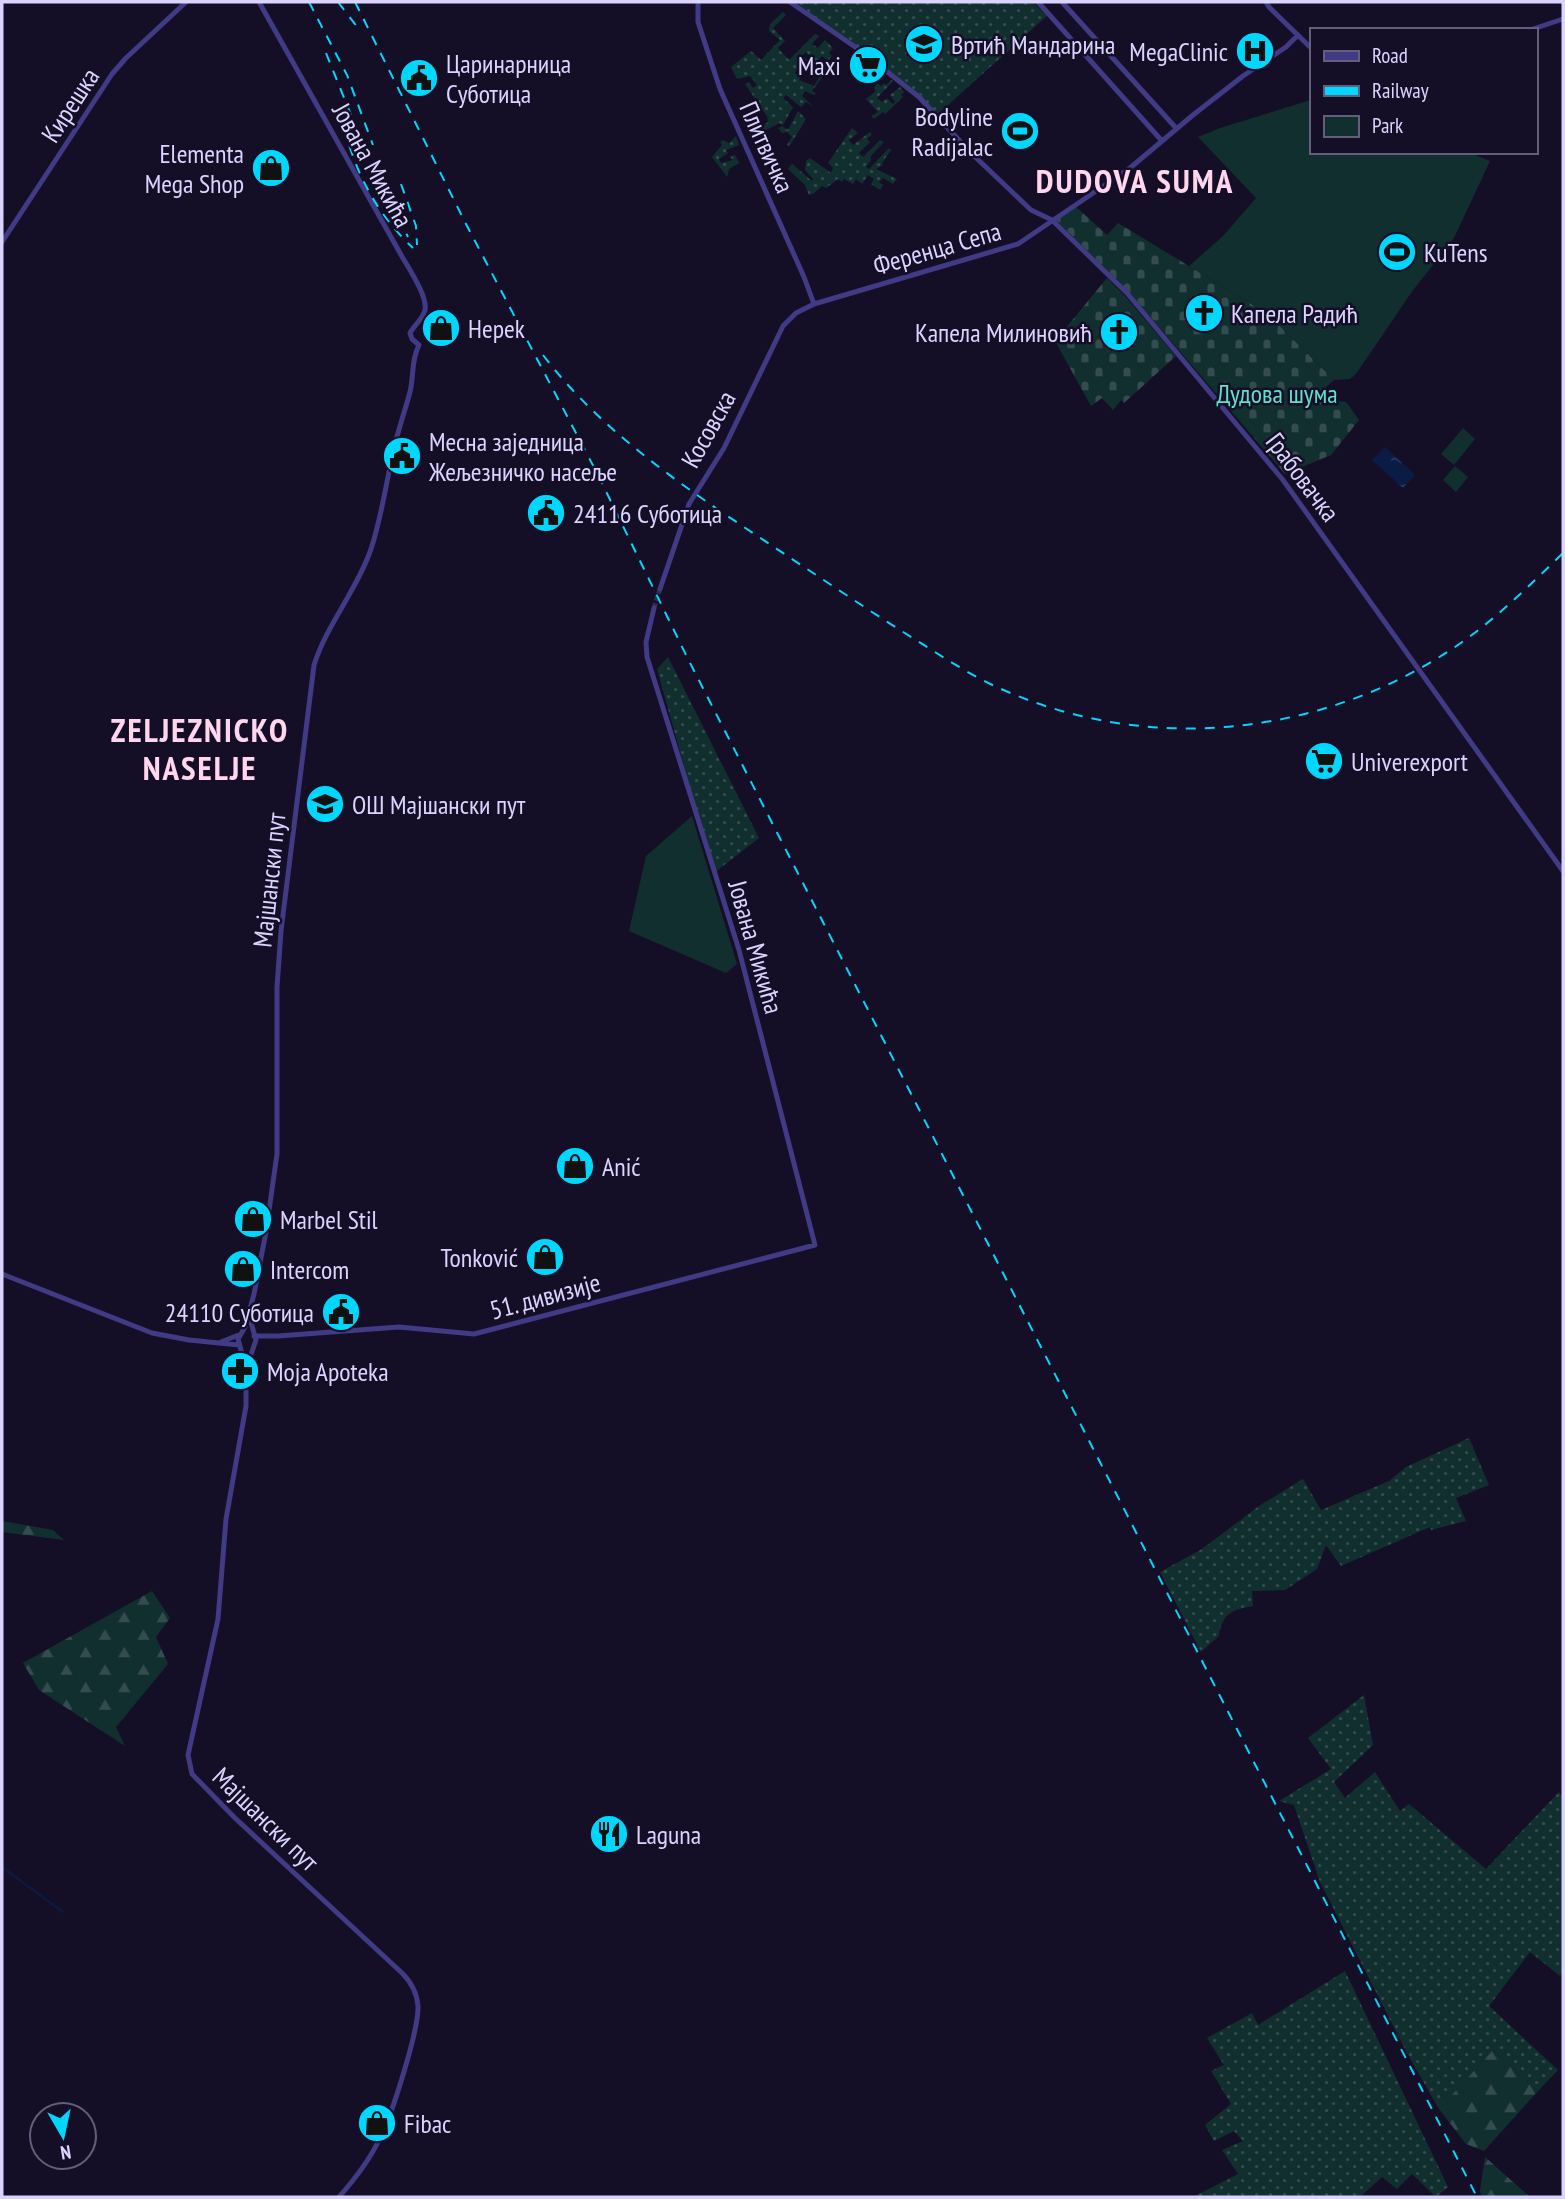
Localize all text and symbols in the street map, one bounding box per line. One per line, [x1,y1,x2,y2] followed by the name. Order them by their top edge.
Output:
[903,23,945,65] school or university icon: Вртић Мандарина
[951,28,1115,61] place label: Вртић Мандарина
[1310,28,1537,154] legend
[1234,30,1276,72] hospital icon: MegaClinic
[1129,35,1228,68] place label: MegaClinic
[1372,42,1408,69] text: Road
[847,44,889,86] supermarket icon: Maxi
[446,47,571,110] place label: Царинарница Суботица
[798,49,841,82] place label: Maxi
[398,57,440,99] public building icon: Царинарница Суботица
[34,62,106,148] street label: Кирешка
[1372,77,1429,104] text: Railway
[325,96,421,233] street label: Јована Микића
[732,96,802,198] street label: Плитвичка
[912,100,993,163] place label: Bodyline Radijalac
[999,110,1041,152] sports icon: Bodyline Radijalac
[1372,112,1403,139] text: Park
[145,137,244,200] place label: Elementa Mega Shop
[250,147,292,189] shop icon: Elementa Mega Shop
[1036,159,1234,202] district label: DUDOVA SUMA
[869,214,1005,282] street label: Ференца Сепа
[1376,231,1418,273] sports icon: KuTens
[1424,236,1487,269] place label: KuTens
[1183,292,1225,334] church icon: Капела Радић
[1231,297,1358,330] place label: Капела Радић
[420,307,462,349] shop icon: Hepek
[1098,311,1140,353] church icon: Капела Милиновић
[468,312,525,345] place label: Hepek
[915,316,1092,349] place label: Капела Милиновић
[1216,377,1338,410] park label: Дудова шума
[673,385,743,473] street label: Косовска
[428,425,617,488] place label: Месна заједница Жељезничко насеље
[1259,426,1347,528] street label: Грабовачка
[381,435,423,477] public building icon: Месна заједница Жељезничко насеље
[525,492,567,534] public building icon: 24116 Суботица
[573,497,722,530] place label: 24116 Суботица
[111,708,289,789] district label: ZELJEZNICKO NASELJE
[1303,740,1345,782] supermarket icon: Univerexport
[1351,745,1468,778] place label: Univerexport
[304,783,346,825] school or university icon: ОШ Мајшански пут
[352,788,526,821] place label: ОШ Мајшански пут
[246,810,293,949] street label: Мајшански пут
[721,876,791,1017] street label: Јована Микића
[554,1145,596,1187] shop icon: Anić
[602,1150,641,1183] place label: Anić
[232,1198,274,1240] shop icon: Marbel Stil
[280,1203,378,1236] place label: Marbel Stil
[524,1236,566,1278] shop icon: Tonković
[441,1241,518,1274] place label: Tonković
[222,1248,264,1290] shop icon: Intercom
[270,1253,349,1286] place label: Intercom
[486,1265,604,1327] street label: 51. дивизије
[320,1291,362,1333] public building icon: 24110 Суботица
[165,1296,314,1329] place label: 24110 Суботица
[219,1350,261,1392] pharmacy icon: Moja Apoteka
[267,1355,389,1388] place label: Moja Apoteka
[206,1760,327,1878] street label: Мајшански пут
[588,1813,630,1855] restaurant icon: Laguna
[636,1818,701,1851] place label: Laguna
[28,2101,98,2171] north arrow
[356,2102,398,2144] shop icon: Fibac
[404,2107,451,2140] place label: Fibac
[59,2140,73,2165] text: N

